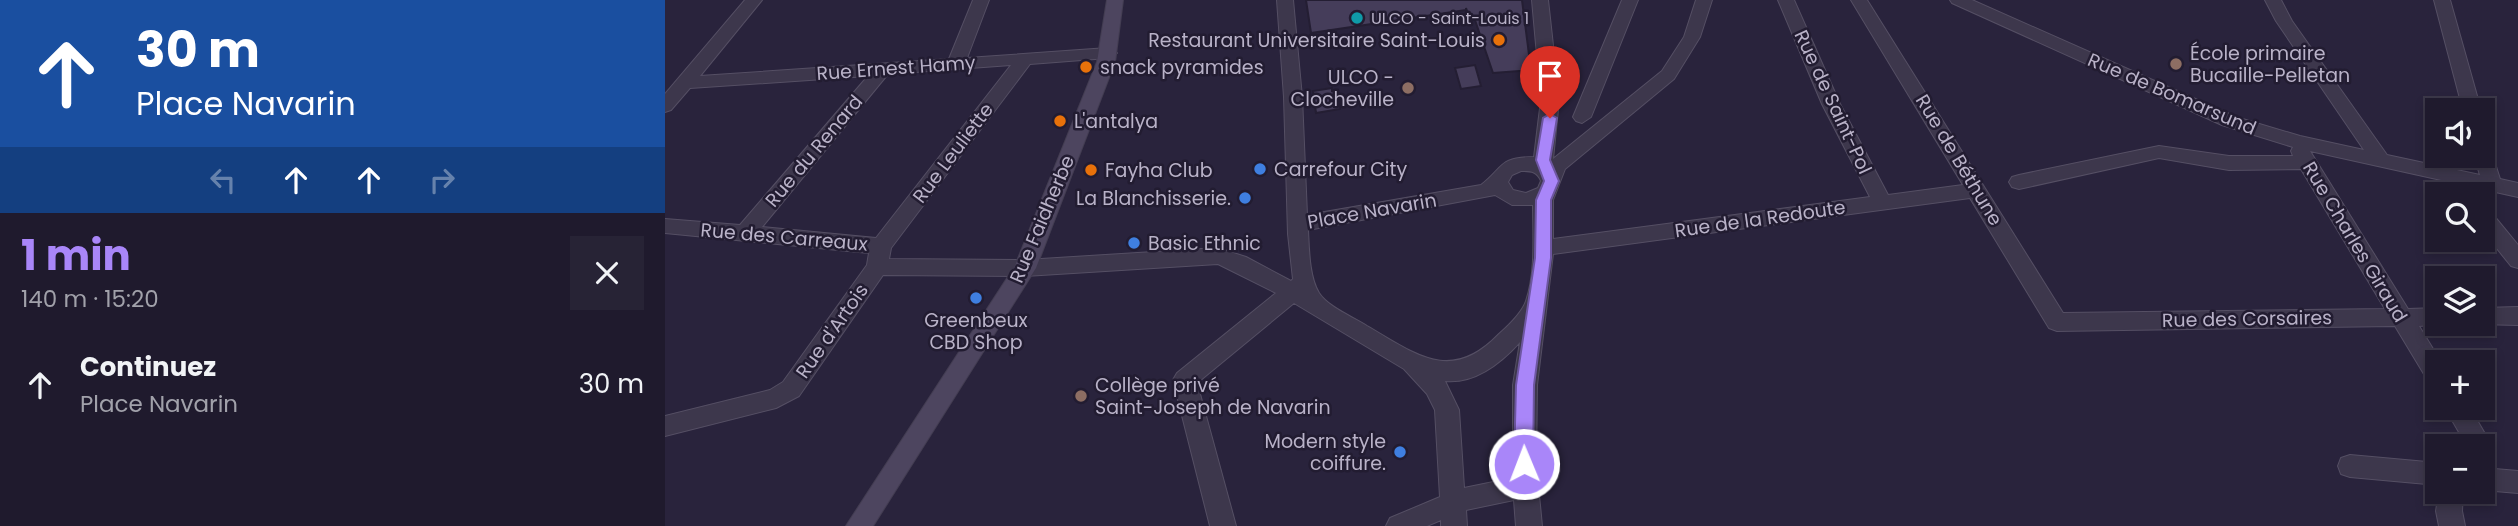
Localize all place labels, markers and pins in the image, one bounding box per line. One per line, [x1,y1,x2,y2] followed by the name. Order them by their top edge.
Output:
[1371,7,1529,30] place label: ULCO - Saint-Louis 1
[1349,10,1365,26] marker: ULCO - Saint-Louis 1
[1148,27,1485,54] place label: Restaurant Universitaire Saint-Louis
[1491,32,1507,48] marker: Restaurant Universitaire Saint-Louis
[2190,40,2350,89] place label: École primaire Bucaille-Pelletan
[1520,46,1580,118] pin
[1100,54,1264,81] place label: snack pyramides
[2168,56,2184,72] marker: École primaire Bucaille-Pelletan
[1078,59,1094,75] marker: snack pyramides
[1291,64,1394,113] place label: ULCO - Clocheville
[1400,80,1416,96] marker: ULCO - Clocheville
[1074,108,1158,135] place label: L'antalya
[1052,113,1068,129] marker: L'antalya
[1274,156,1407,183] place label: Carrefour City
[1105,157,1213,184] place label: Fayha Club
[1252,161,1268,177] marker: Carrefour City
[1083,162,1099,178] marker: Fayha Club
[1076,185,1231,212] place label: La Blanchisserie.
[1237,190,1253,206] marker: La Blanchisserie.
[1148,230,1261,257] place label: Basic Ethnic
[1126,235,1142,251] marker: Basic Ethnic
[968,290,984,306] marker: Greenbeux CBD Shop
[924,307,1028,356] place label: Greenbeux CBD Shop
[1095,372,1331,421] place label: Collège privé Saint-Joseph de Navarin
[1073,388,1089,404] marker: Collège privé Saint-Joseph de Navarin
[1265,428,1386,477] place label: Modern style coiffure.
[1392,444,1408,460] marker: Modern style coiffure.

